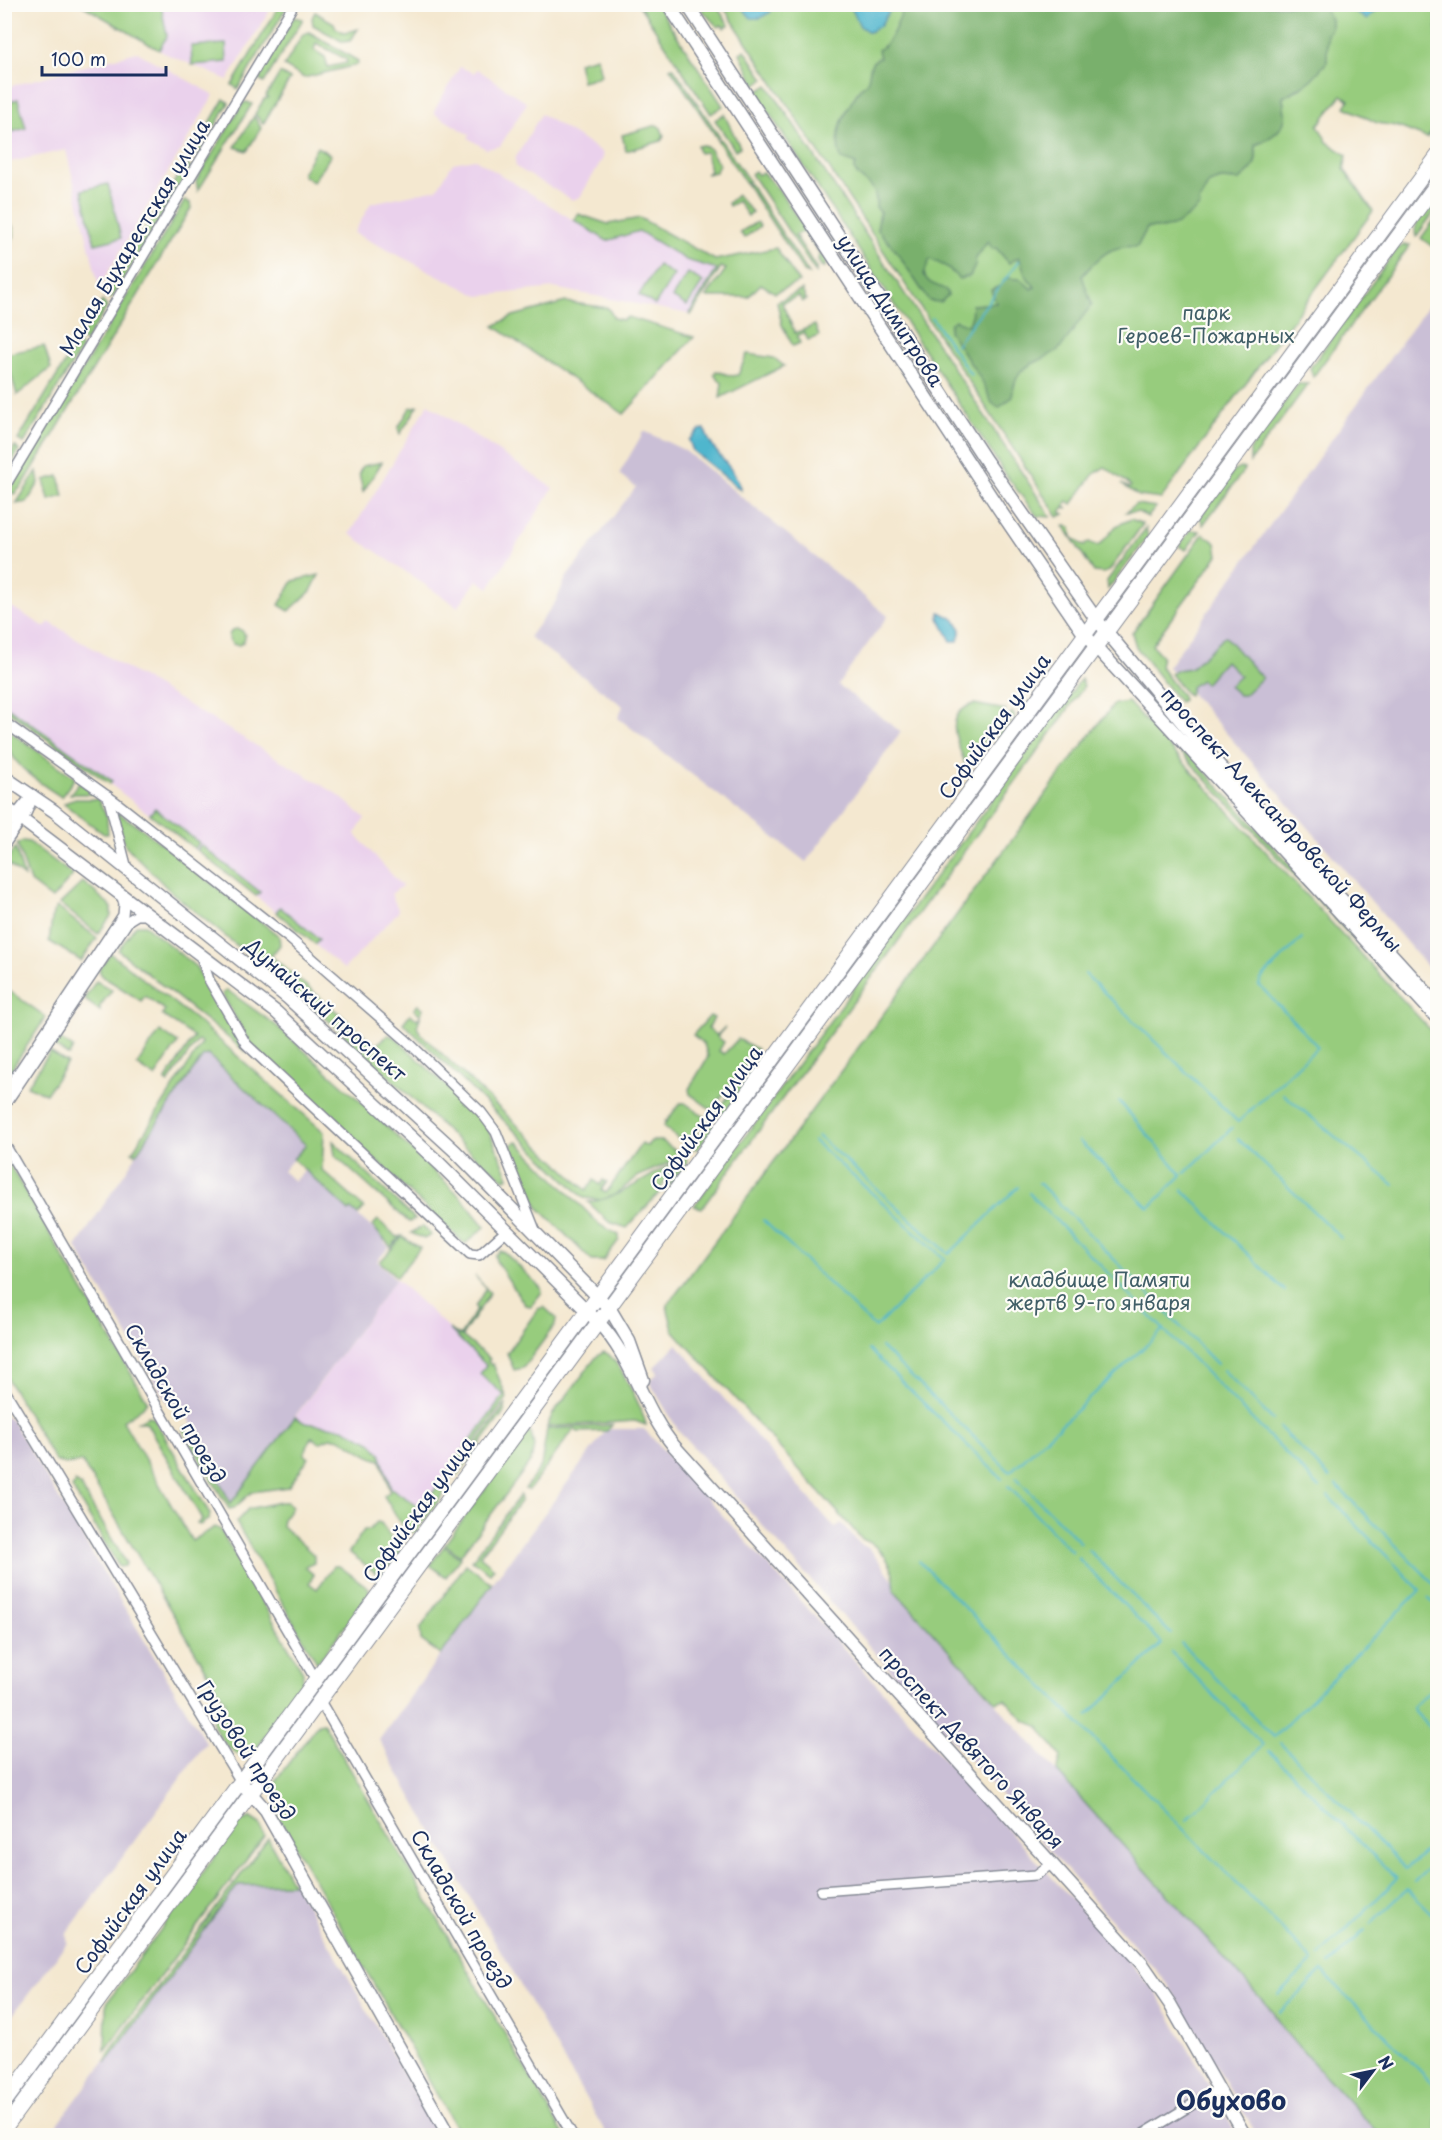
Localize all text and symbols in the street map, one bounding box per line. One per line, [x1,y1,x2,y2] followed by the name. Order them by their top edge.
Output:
[42,39,166,77] scale bar
[51,45,106,72] text: 100 m
[51,113,217,361] street label: Малая Бухарестская улица
[830,228,952,393] street label: улица Димитрова
[1117,297,1295,350] park label: парк Героев-Пожарных
[931,646,1058,805] street label: Софийская улица
[1155,680,1409,958] street label: проспект Александровской Фермы
[238,929,414,1088] street label: Дунайский проспект
[643,1038,770,1197] street label: Софийская улица
[1007,1264,1191,1317] park label: кладбище Памяти жертв 9-го января
[118,1317,234,1489] street label: Складской проезд
[355,1429,482,1588] street label: Софийская улица
[872,1639,1072,1855] street label: проспект Девятого Января
[190,1674,304,1826] street label: Грузовой проезд
[67,1821,194,1980] street label: Софийская улица
[404,1823,520,1995] street label: Складской проезд
[1343,2041,1403,2101] north arrow
[1373,2051,1400,2074] text: N
[1176,2080,1286,2119] district label: Обухово

